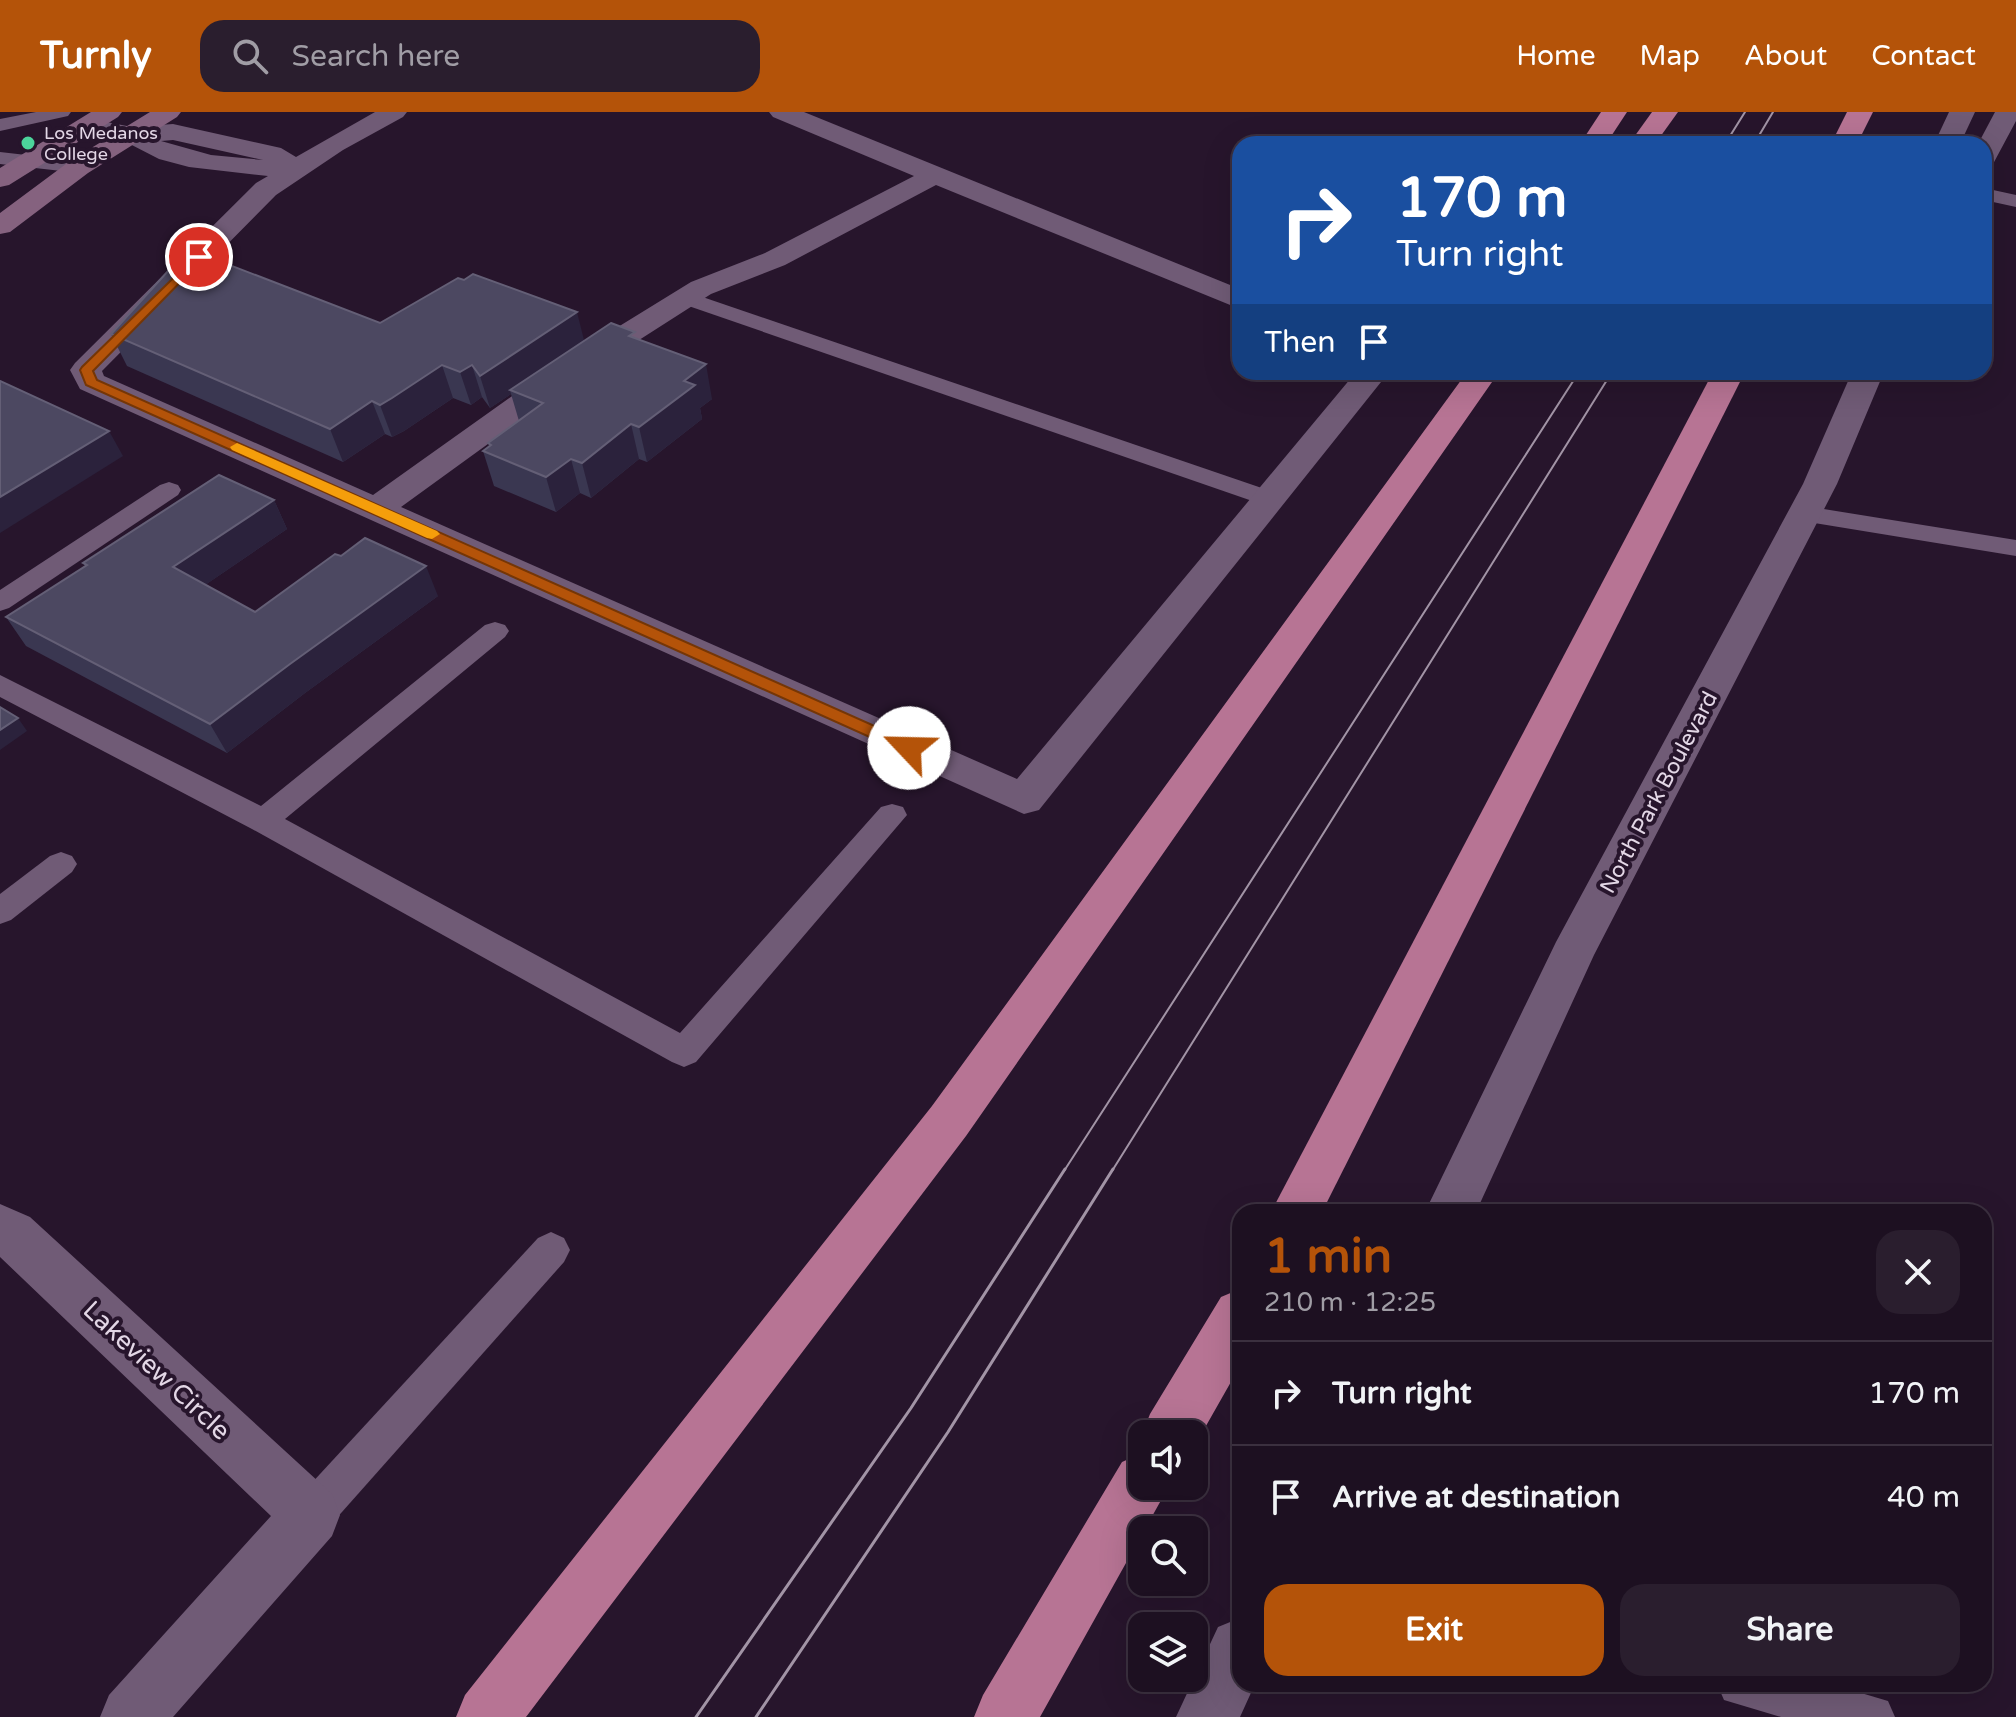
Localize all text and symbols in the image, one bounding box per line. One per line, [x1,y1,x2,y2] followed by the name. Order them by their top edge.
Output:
[200,20,760,92] search box
[40,33,152,79] text: Turnly
[228,34,272,78] icon: search
[292,38,460,75] text: Search here
[1516,39,1596,73] text: Home
[1640,39,1700,73] text: Map
[1744,39,1827,73] text: About
[1871,39,1976,73] text: Contact
[44,122,158,165] place label: Los Medanos College
[19,134,37,152] marker: Los Medanos College
[1396,165,1567,232] text: 170 m
[1264,168,1368,272] icon: right
[165,223,233,291] pin
[1396,233,1563,276] text: Turn right
[177,235,221,279] icon: arrive
[1352,320,1396,364] icon: arrive
[1264,324,1336,361] text: Then
[1595,687,1723,898] street label: North Park Boulevard
[867,706,951,790] position arrow
[1264,1228,1392,1286] text: 1 min
[1876,1230,1960,1314] button: close
[1264,1287,1436,1318] text: 210 m · 12:25
[77,1294,237,1446] street label: Lakeview Circle
[1264,1371,1308,1415] icon: right
[1332,1375,1472,1412] text: Turn right
[1868,1375,1960,1412] text: 170 m
[1128,1420,1208,1692] map controls
[1128,1420,1208,1500] button: sound
[1264,1475,1308,1519] icon: arrive
[1332,1479,1620,1516] text: Arrive at destination
[1887,1479,1960,1516] text: 40 m
[1128,1516,1208,1596] button: search
[1264,1584,1604,1676] button: Exit
[1620,1584,1960,1676] button: Share
[1128,1612,1208,1692] button: layers

